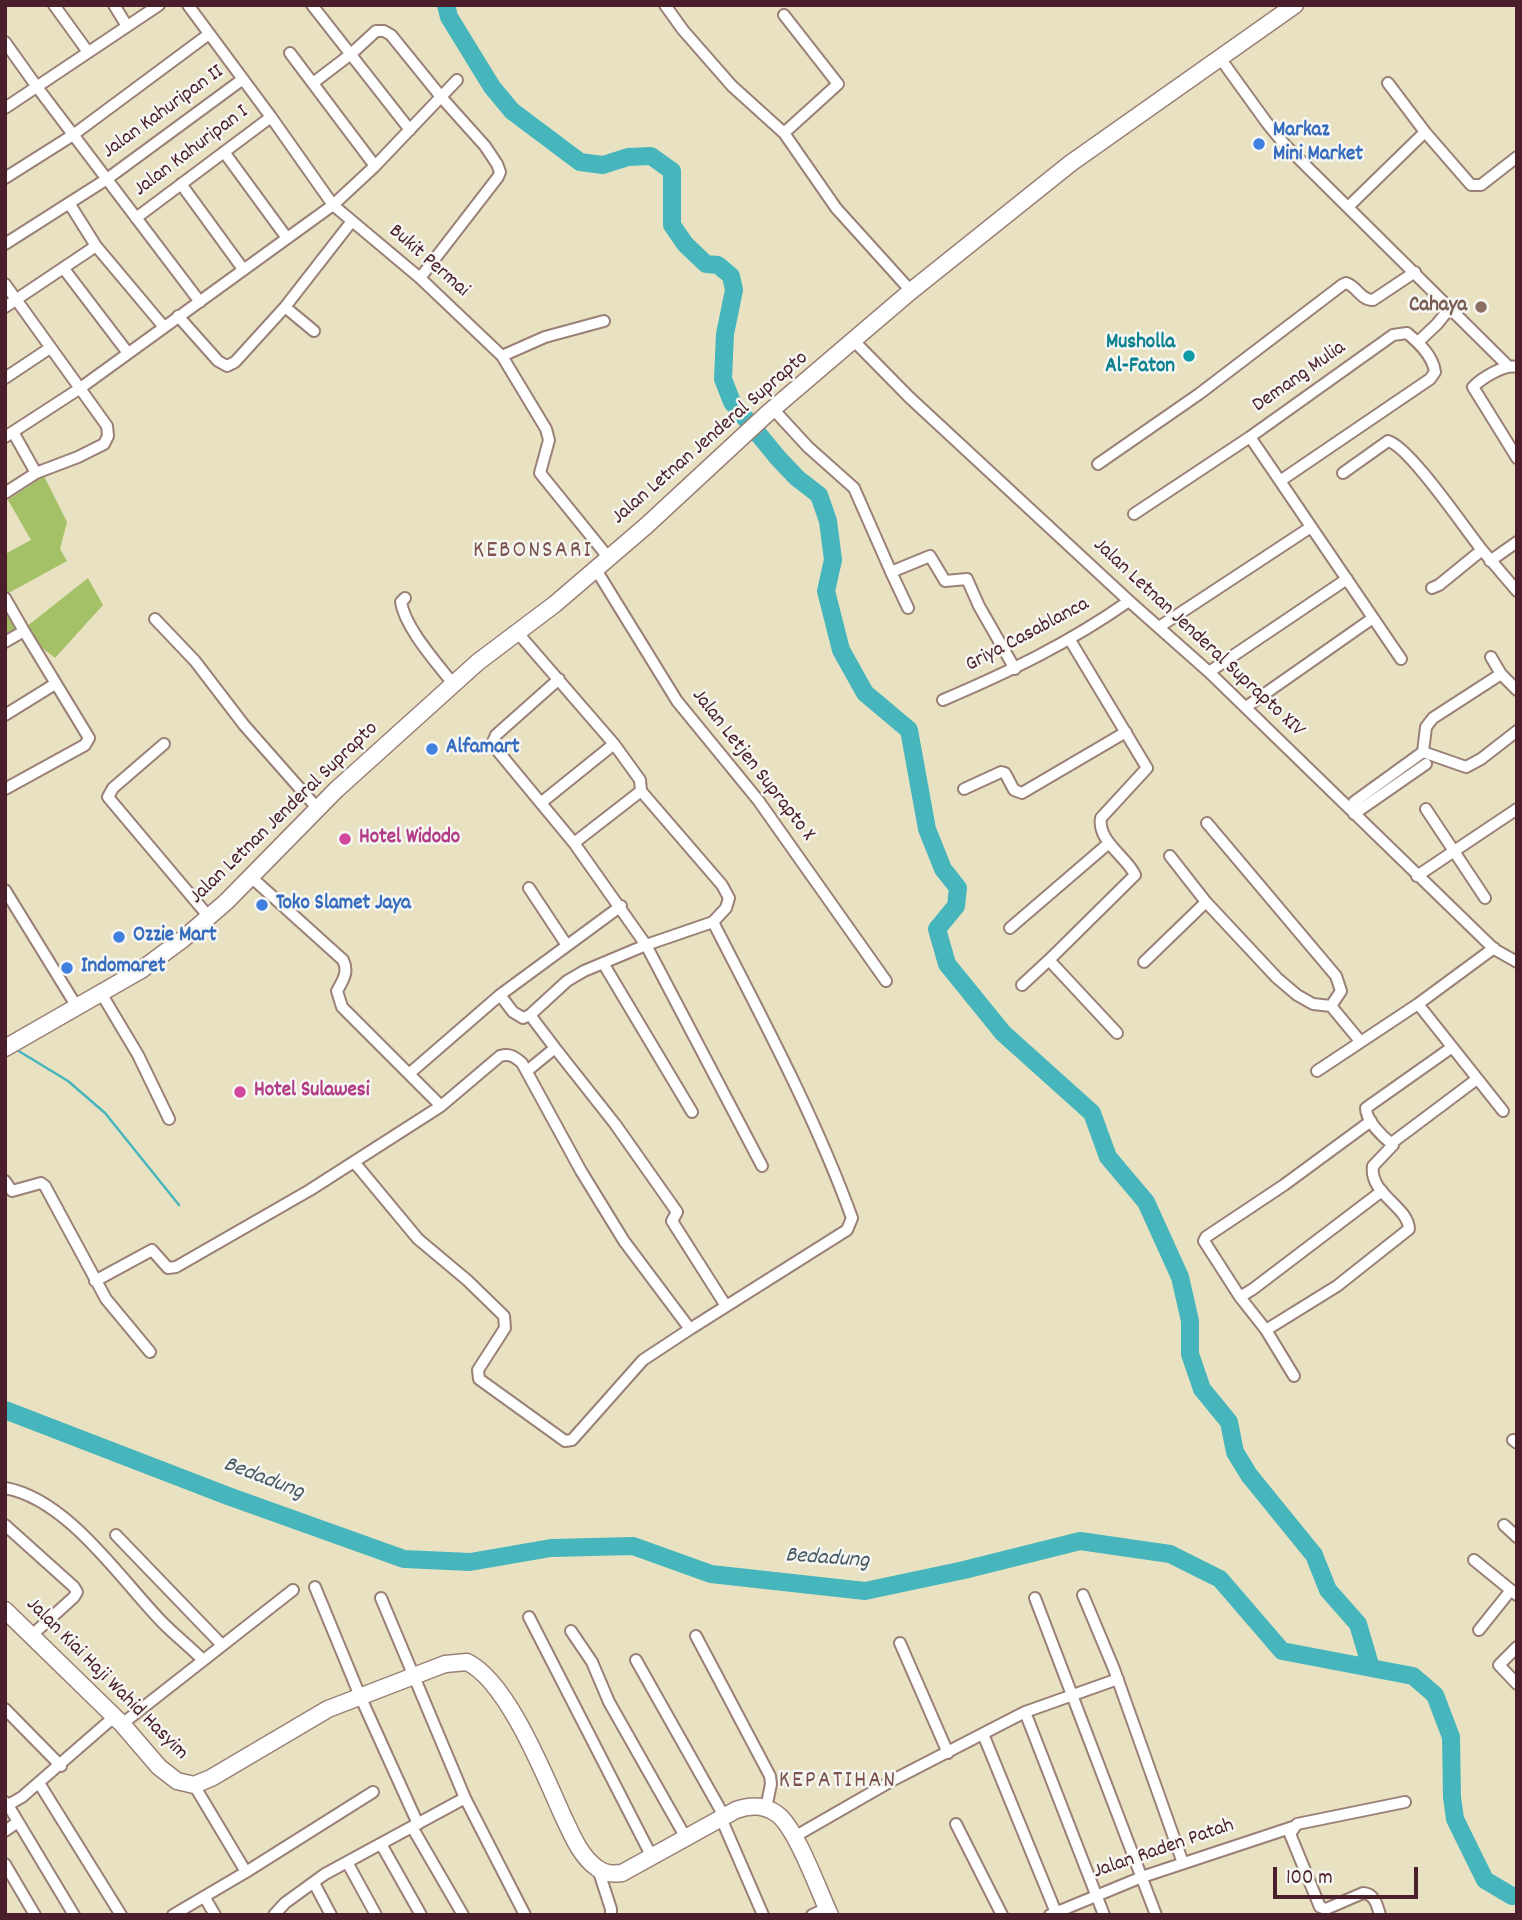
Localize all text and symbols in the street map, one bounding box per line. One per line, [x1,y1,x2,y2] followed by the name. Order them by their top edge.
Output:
[98,61,230,165] street label: Jalan Kahuripan II
[130,101,254,203] street label: Jalan Kahuripan I
[1273,119,1363,169] place label: Markaz Mini Market
[1251,136,1267,152] marker: Markaz Mini Market
[382,220,474,304] street label: Bukit Permai
[1409,294,1467,320] place label: Cahaya
[1473,299,1489,315] marker: Cahaya
[1105,331,1175,381] place label: Musholla Al-Faton
[1248,337,1352,419] street label: Demang Mulia
[608,347,814,531] street label: Jalan Letnan Jenderal Suprapto
[1181,348,1197,364] marker: Musholla Al-Faton
[1087,534,1309,744] street label: Jalan Letnan Jenderal Suprapto XIV
[474,539,592,567] district label: KEBONSARI
[962,593,1094,679] street label: Griya Casablanca
[685,685,819,847] street label: Jalan Letjen Suprapto X
[186,717,384,911] street label: Jalan Letnan Jenderal Suprapto
[446,736,520,762] place label: Alfamart
[424,741,440,757] marker: Alfamart
[359,826,460,852] place label: Hotel Widodo
[337,831,353,847] marker: Hotel Widodo
[276,892,411,918] place label: Toko Slamet Jaya
[254,897,270,913] marker: Toko Slamet Jaya
[133,924,217,950] place label: Ozzie Mart
[111,929,127,945] marker: Ozzie Mart
[81,955,165,981] place label: Indomaret
[59,960,75,976] marker: Indomaret
[254,1079,369,1105] place label: Hotel Sulawesi
[232,1084,248,1100] marker: Hotel Sulawesi
[219,1452,307,1508] water label: Bedadung
[784,1543,870,1577] water label: Bedadung
[19,1593,193,1767] street label: Jalan Kiai Haji Wahid Hasyim
[780,1769,896,1797] district label: KEPATIHAN
[1090,1814,1238,1886] street label: Jalan Raden Patah
[1277,1854,1422,1898] scale bar
[1286,1864,1333,1894] text: 100 m

